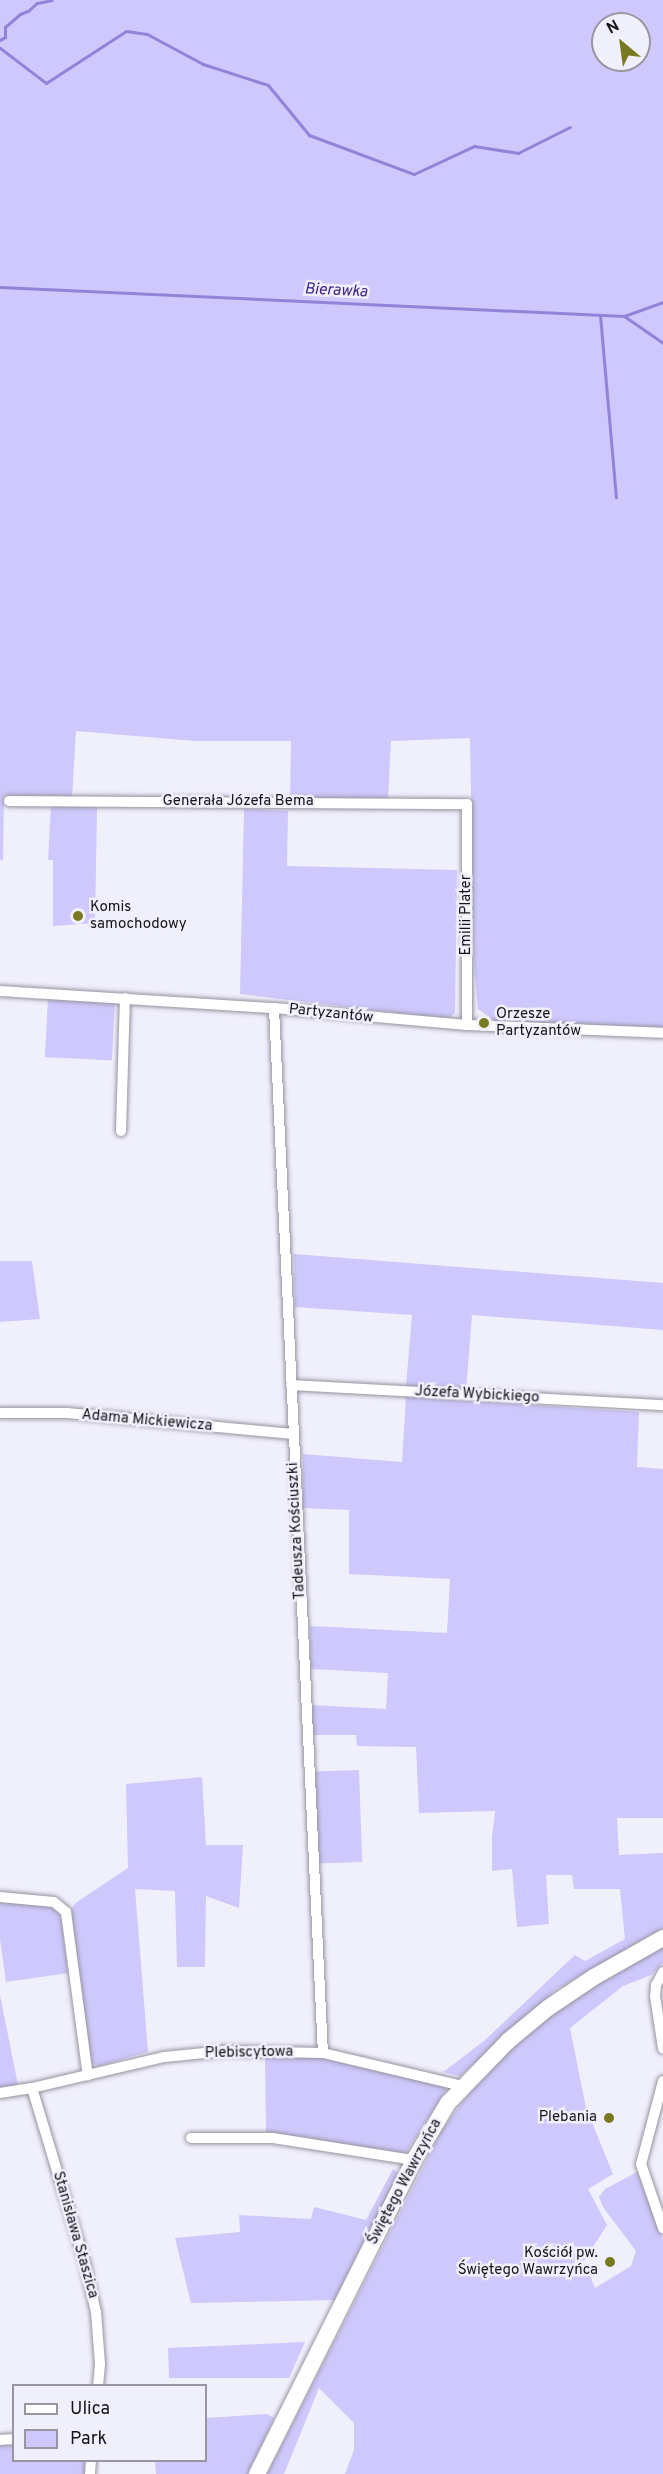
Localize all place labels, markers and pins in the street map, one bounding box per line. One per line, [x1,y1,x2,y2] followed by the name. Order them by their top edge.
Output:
[90,898,187,933] place label: Komis samochodowy
[71,909,85,923] marker: Komis samochodowy
[496,1005,581,1040] place label: Orzesze Partyzantów
[477,1016,491,1030] marker: Orzesze Partyzantów
[539,2109,597,2127] place label: Plebania
[602,2111,616,2125] marker: Plebania
[457,2244,598,2279] place label: Kościół pw. Świętego Wawrzyńca
[603,2255,617,2269] marker: Kościół pw. Świętego Wawrzyńca

